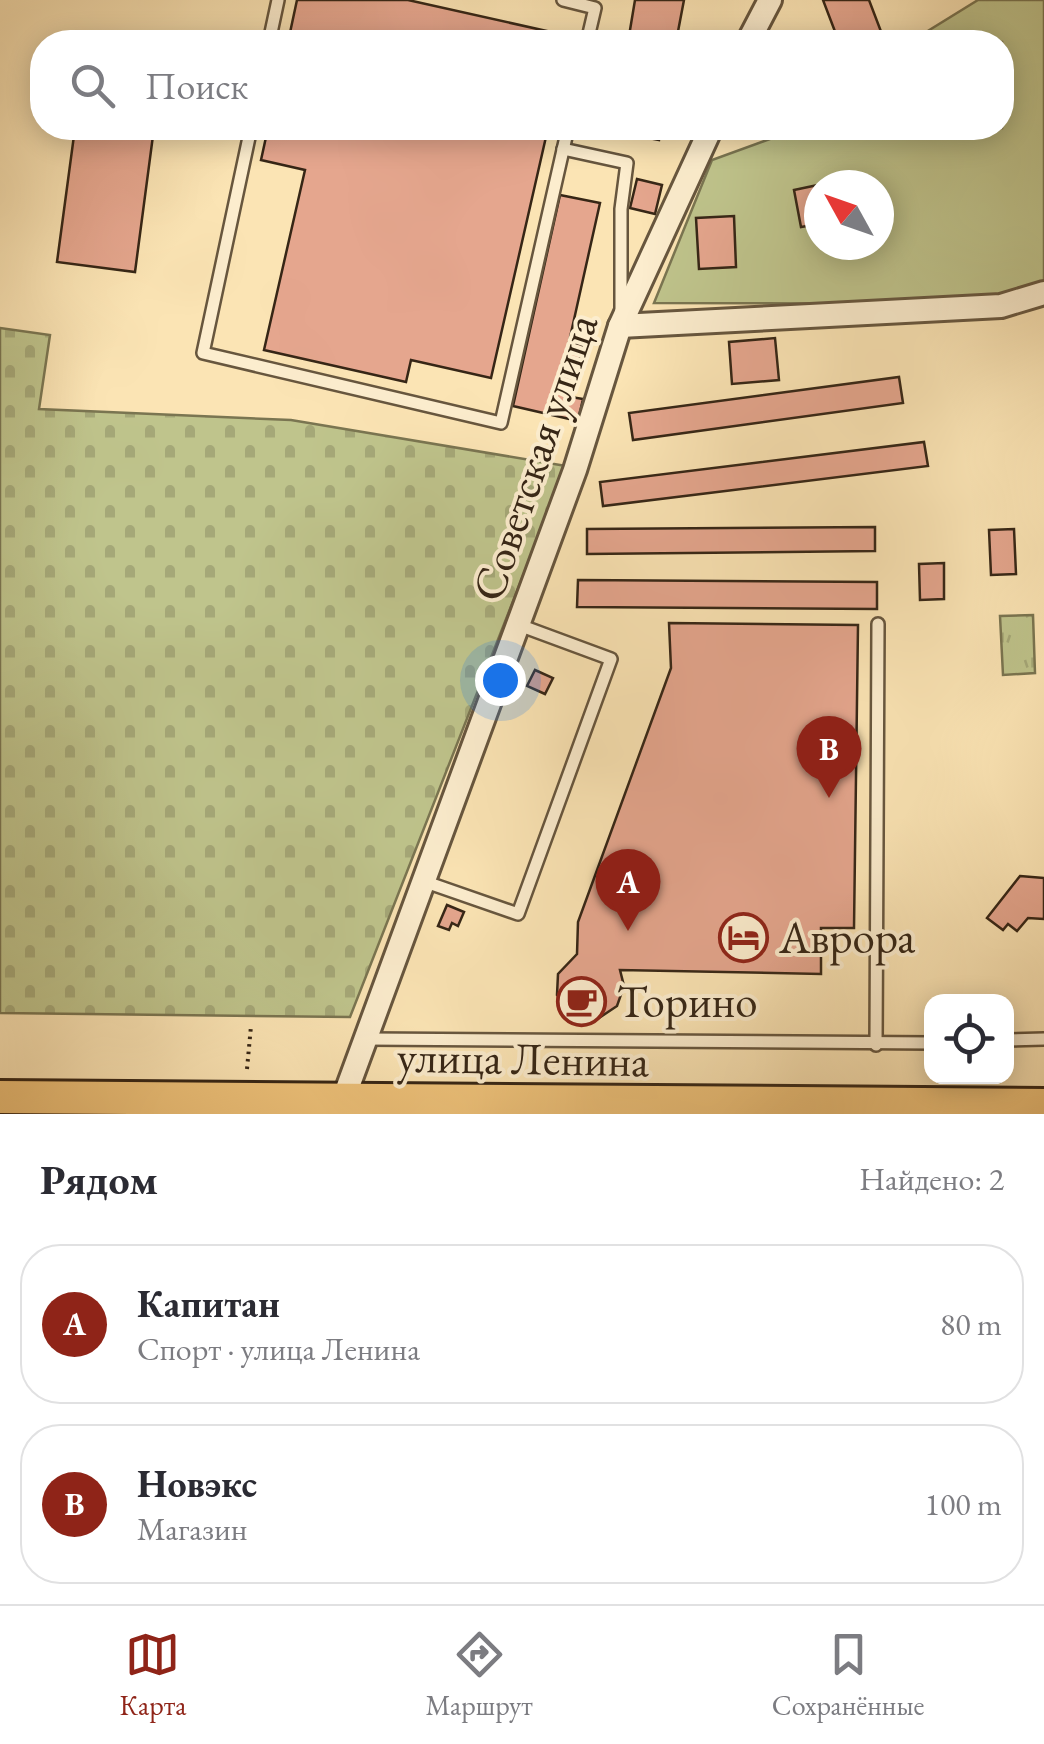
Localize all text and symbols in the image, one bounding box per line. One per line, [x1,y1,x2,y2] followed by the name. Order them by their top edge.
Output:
[30,30,1014,140] search box
[65,58,120,113] icon: search
[145,61,248,110] text: Поиск
[804,170,894,260] north arrow
[458,306,610,608] street label: Советская улица
[475,655,526,706] your location
[796,716,862,798] pin: B
[596,848,660,931] pin: A
[778,908,915,966] place label: Аврора
[718,911,770,963] hotel icon: Аврора
[617,972,758,1030] place label: Торино
[556,975,608,1027] cafe icon: Торино
[924,994,1014,1084] map controls
[924,994,1014,1084] button: locate
[396,1027,650,1089] street label: улица Ленина
[40,1152,158,1207] text: Рядом
[859,1158,1004,1200] text: Найдено: 2
[137,1279,280,1328] text: Капитан
[63,1303,86,1345] text: A
[940,1303,1002,1345] text: 80 m
[137,1328,420,1370] text: Спорт · улица Ленина
[137,1459,257,1508] text: Новэкс
[64,1483,85,1525] text: B
[925,1483,1002,1525] text: 100 m
[137,1508,248,1550] text: Магазин
[120,1627,186,1723] tab: Карта
[425,1627,533,1723] tab: Маршрут
[772,1627,924,1723] tab: Сохранённые

